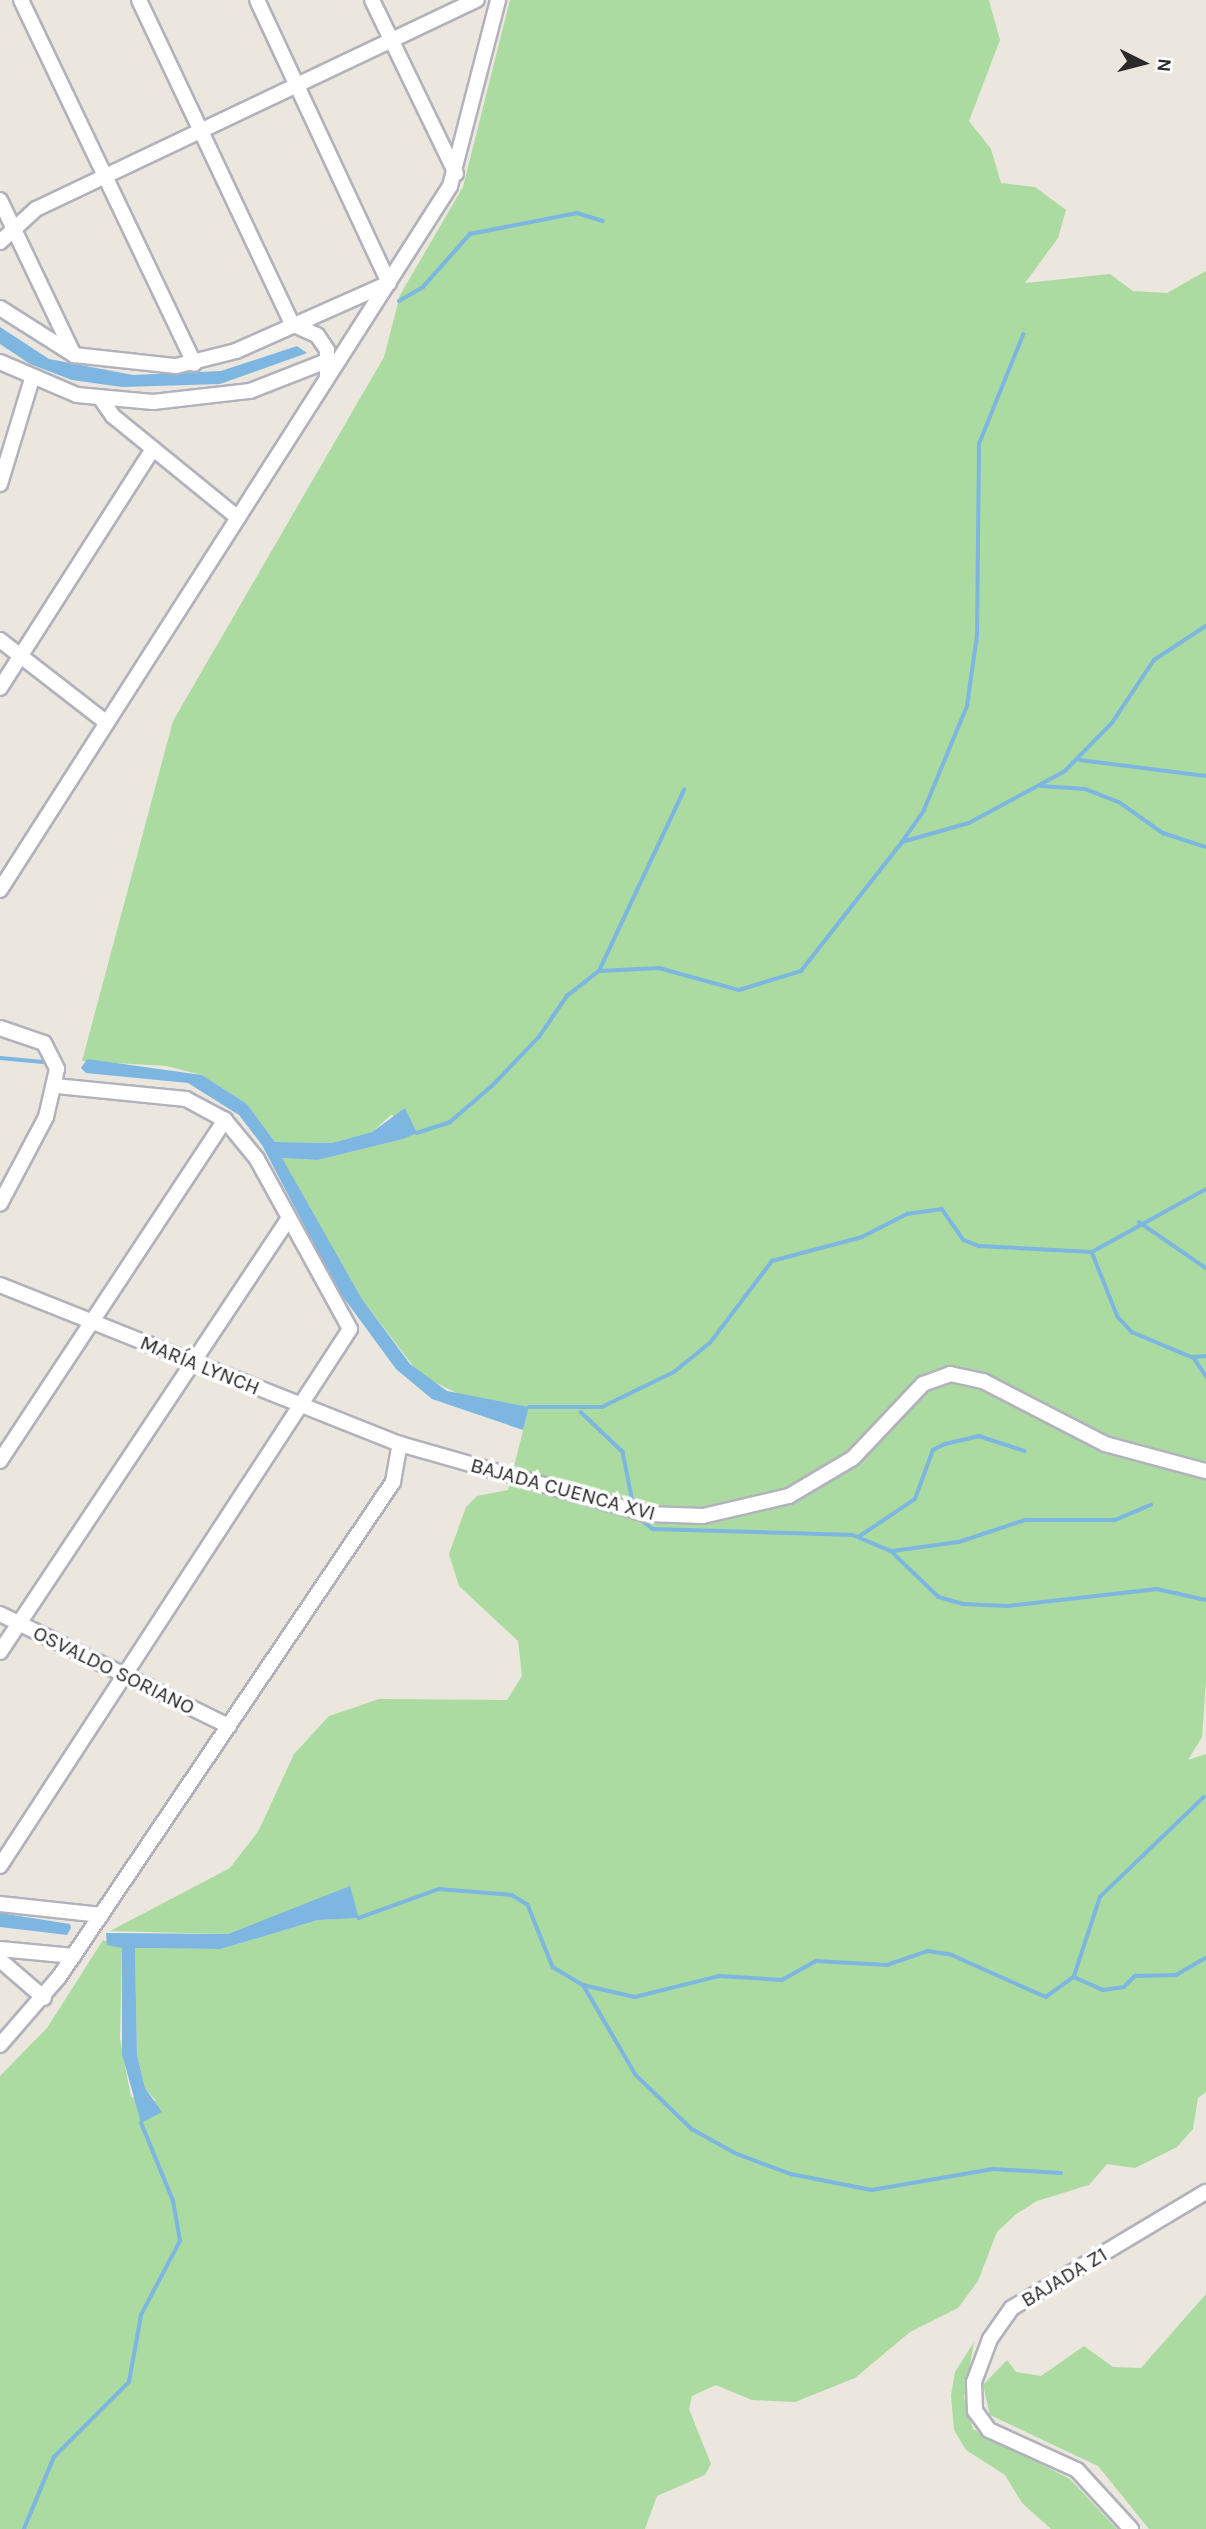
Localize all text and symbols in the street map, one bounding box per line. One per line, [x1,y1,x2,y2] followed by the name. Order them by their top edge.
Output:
[1108,28,1178,98] north arrow
[1152,57,1176,73] text: N
[136,1330,264,1400] street label: MARÍA LYNCH
[468,1452,658,1526] street label: BAJADA CUENCA XVI
[29,1620,199,1720] street label: OSVALDO SORIANO
[1016,2241,1112,2313] street label: BAJADA Z1

